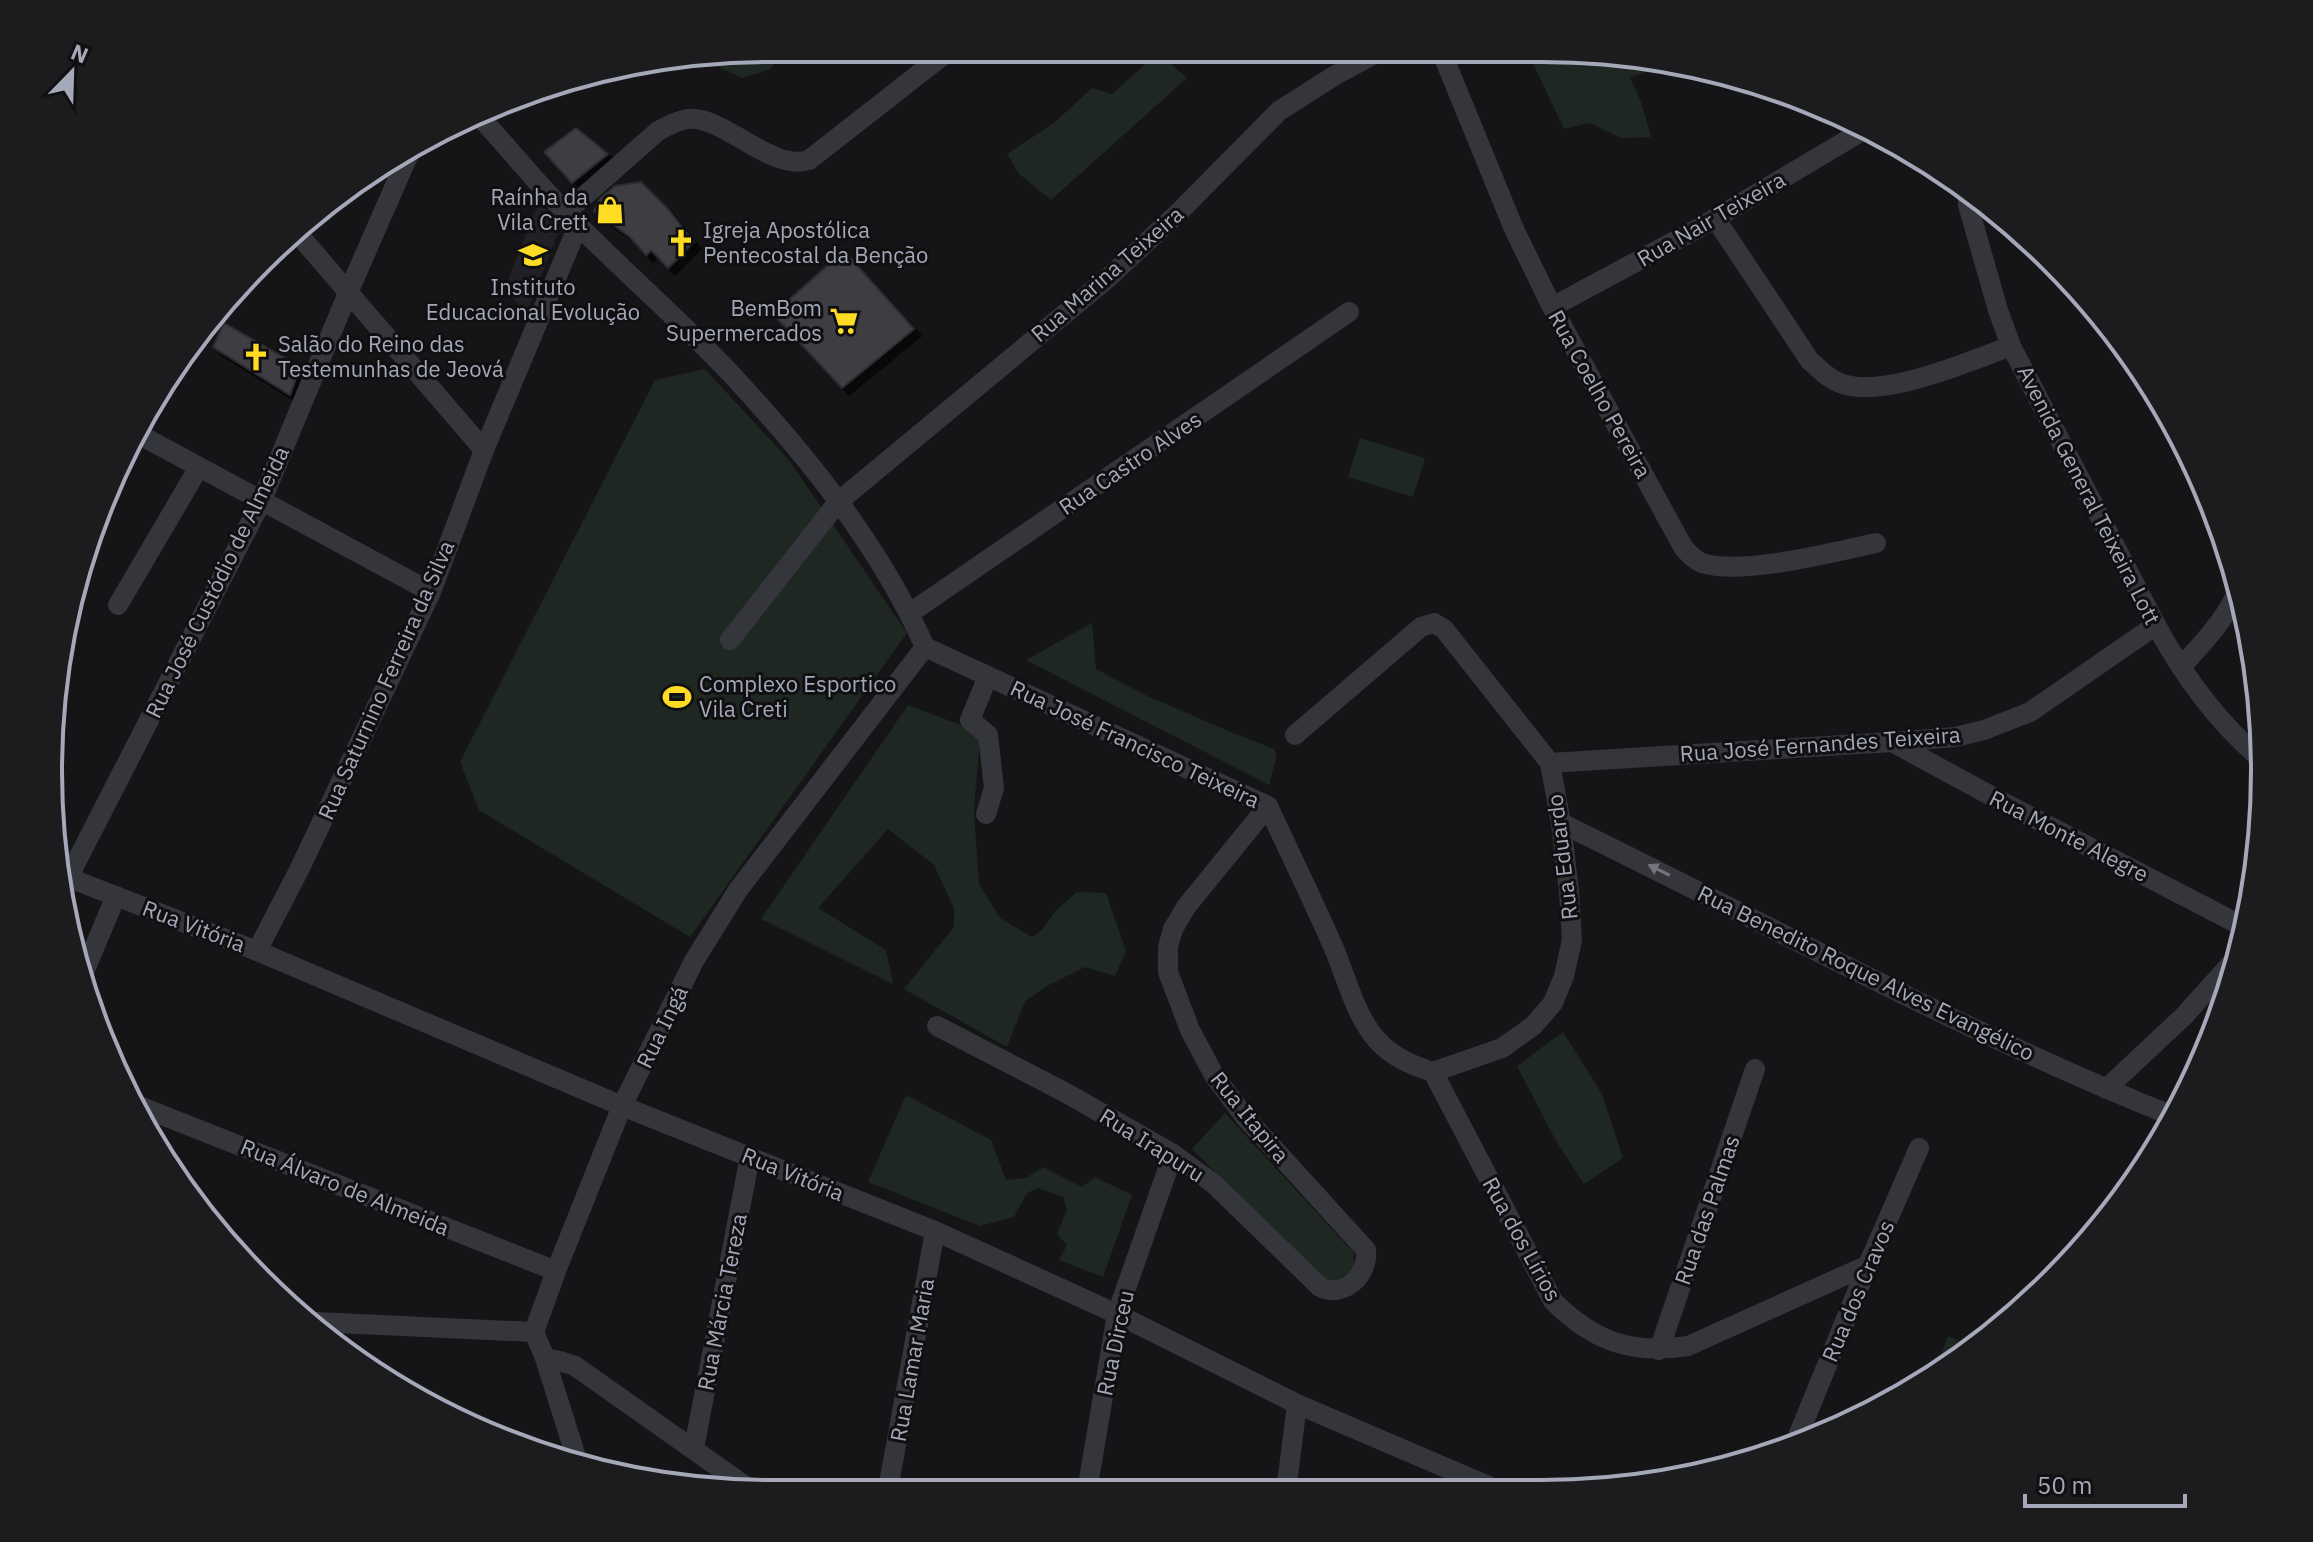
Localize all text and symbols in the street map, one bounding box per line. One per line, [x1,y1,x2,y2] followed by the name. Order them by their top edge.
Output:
[32,32,112,112] north arrow
[67,37,93,70] text: N
[1631,164,1790,273] street label: Rua Nair Teixeira
[490,182,588,236] place label: Raínha da Vila Crett
[595,195,625,225] shop icon: Raínha da Vila Crett
[1024,199,1189,348] street label: Rua Marina Teixeira
[703,215,928,269] place label: Igreja Apostólica Pentecostal da Benção
[666,228,696,258] church icon: Igreja Apostólica Pentecostal da Benção
[518,240,548,270] school or university icon: Instituto Educacional Evolução
[426,272,640,326] place label: Instituto Educacional Evolução
[666,293,822,347] place label: BemBom Supermercados
[1542,305,1659,483] street label: Rua Coelho Pereira
[829,306,859,336] supermarket icon: BemBom Supermercados
[278,329,504,383] place label: Salão do Reino das Testemunhas de Jeová
[241,342,271,372] church icon: Salão do Reino das Testemunhas de Jeová
[2011,360,2168,629] street label: Avenida General Teixeira Lott
[1053,404,1207,521] street label: Rua Castro Alves
[138,441,295,722] street label: Rua José Custódio de Almeida
[311,535,460,824] street label: Rua Saturnino Ferreira da Silva
[699,669,896,723] place label: Complexo Esportico Vila Creti
[1006,673,1265,814] street label: Rua José Francisco Teixeira
[662,682,692,712] sports icon: Complexo Esportico Vila Creti
[1679,719,1962,768] street label: Rua José Fernandes Teixeira
[1985,783,2154,888] street label: Rua Monte Alegre
[1539,793,1584,921] street label: Rua Eduardo
[1647,864,1670,877] one-way arrow
[1693,878,2039,1067] street label: Rua Benedito Roque Alves Evangélico
[139,893,250,958] street label: Rua Vitória
[629,981,694,1073] street label: Rua Ingá
[1205,1065,1296,1169] street label: Rua Itapira
[1095,1101,1210,1188] street label: Rua Irapuru
[237,1131,454,1242] street label: Rua Álvaro de Almeida
[1667,1131,1746,1289] street label: Rua das Palmas
[738,1140,849,1207] street label: Rua Vitória
[1476,1172,1568,1306] street label: Rua dos Lírios
[690,1211,753,1393] street label: Rua Márcia Tereza
[1815,1215,1900,1366] street label: Rua dos Cravos
[883,1276,940,1444] street label: Rua Lamar Maria
[1089,1287,1140,1398] street label: Rua Dirceu
[2025,1458,2185,1508] scale bar
[2037,1469,2092,1501] text: 50 m

